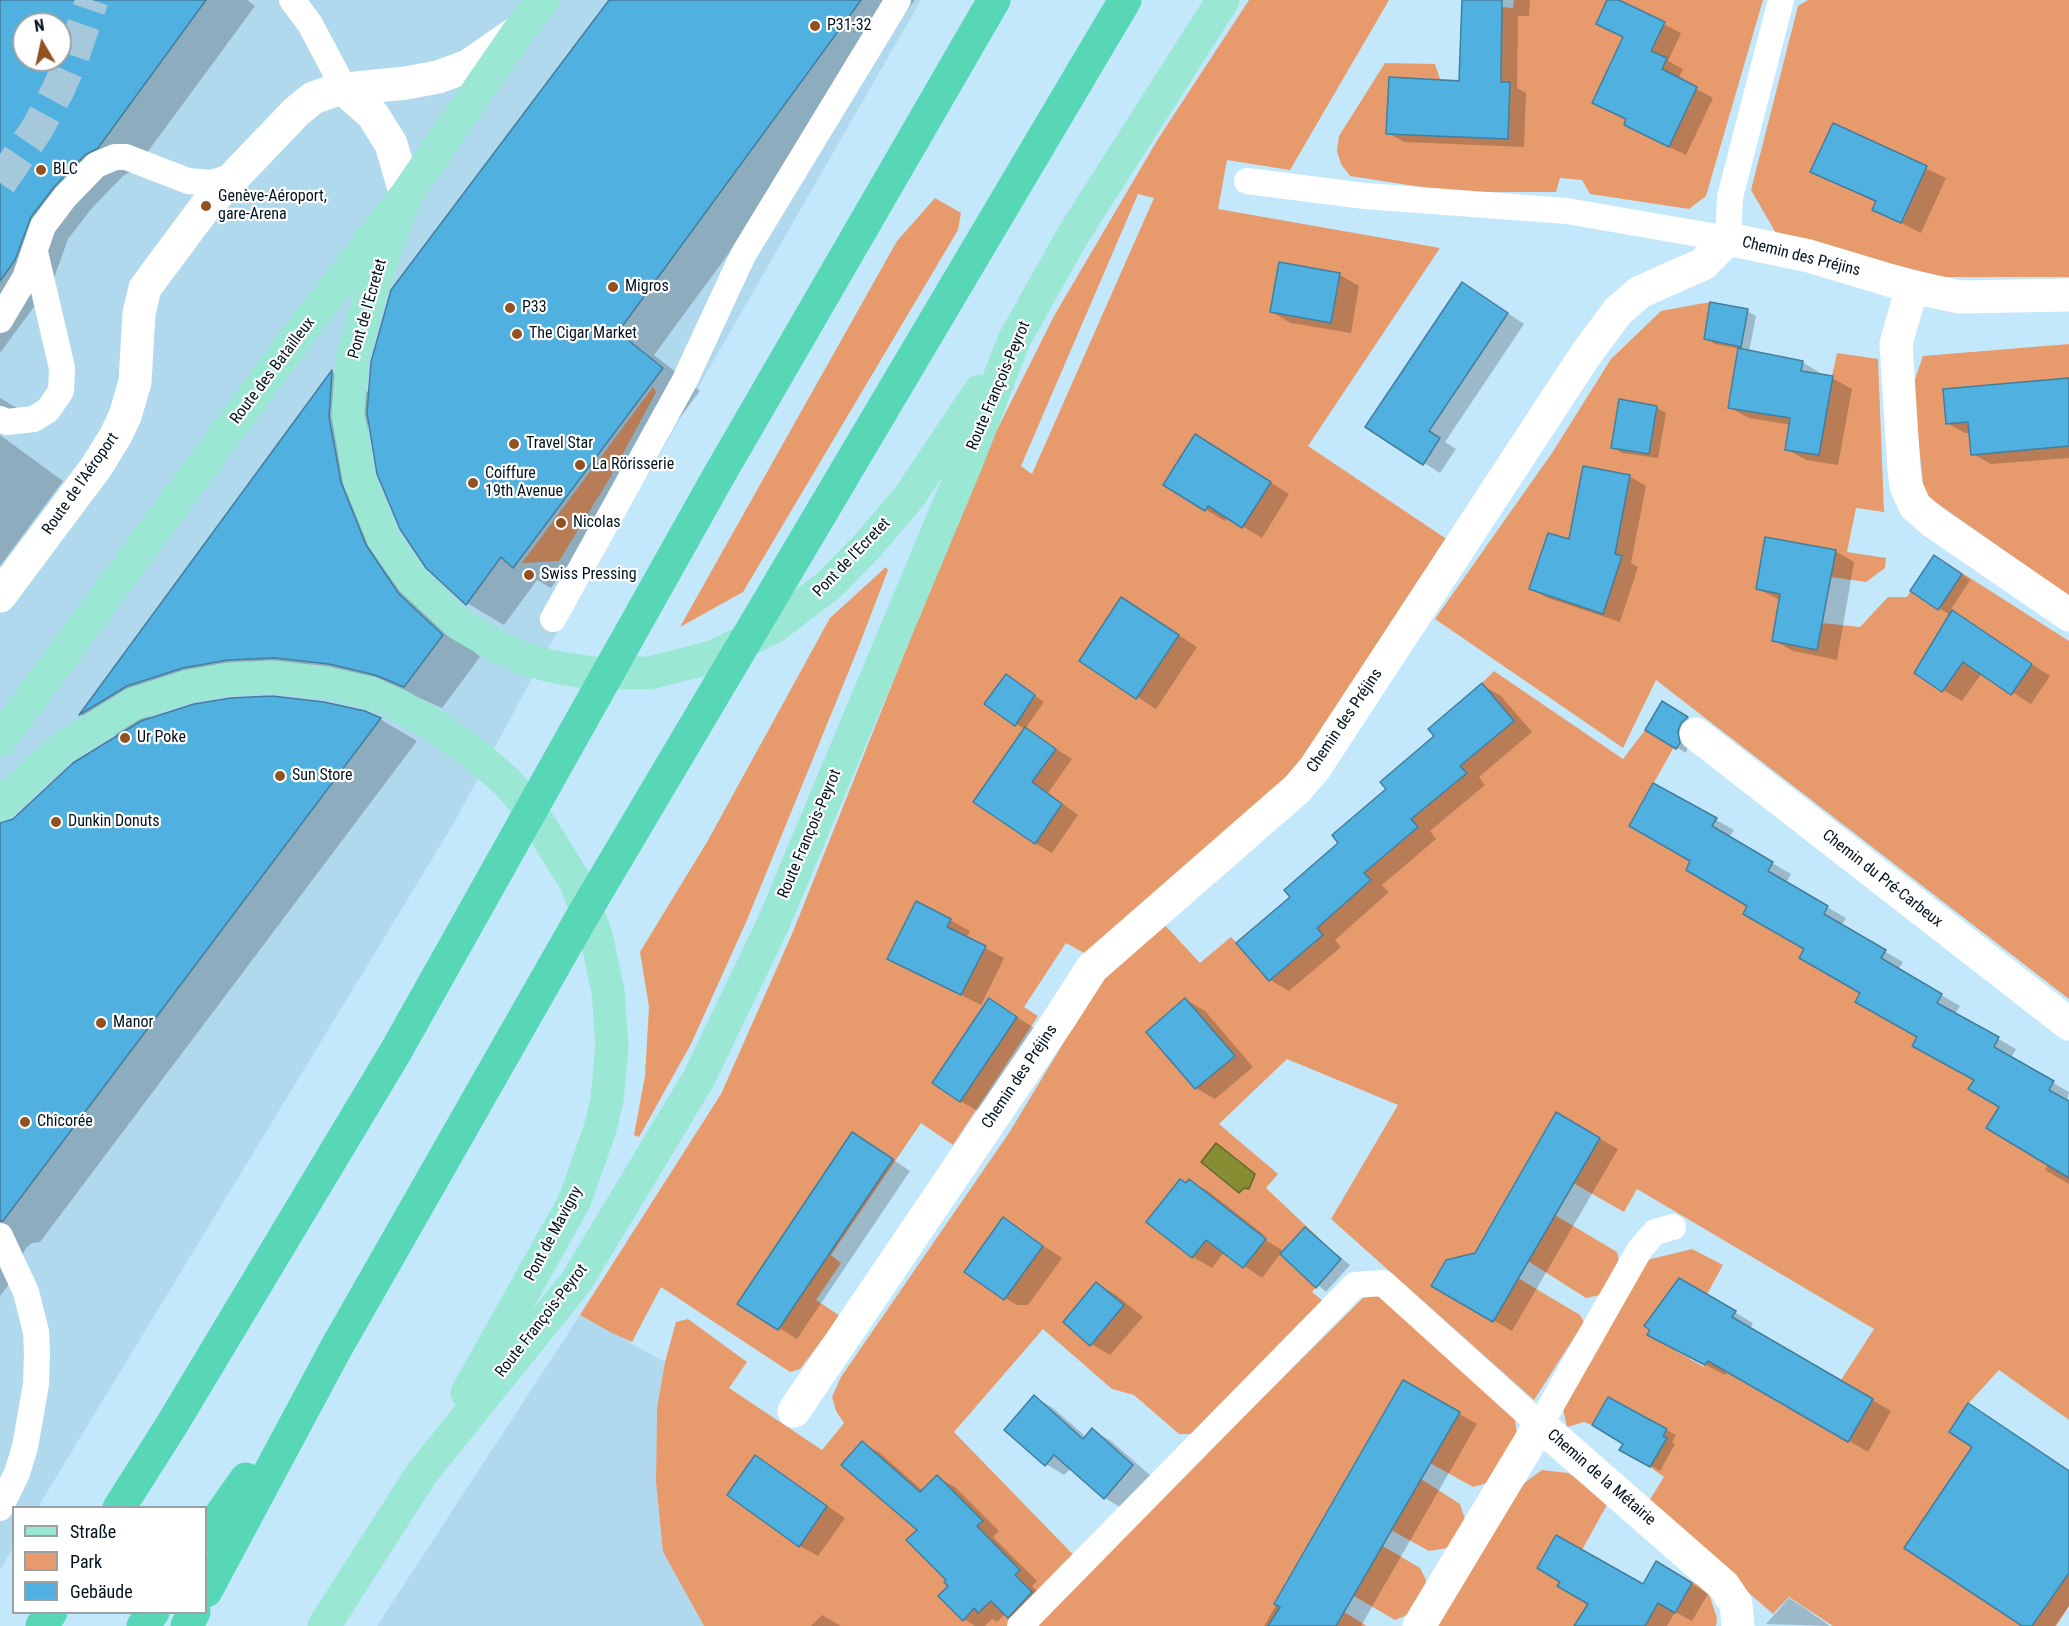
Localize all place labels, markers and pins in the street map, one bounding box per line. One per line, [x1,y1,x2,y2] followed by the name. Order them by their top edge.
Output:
[827,16,871,36] place label: P31-32
[808,19,822,33] marker: P31-32
[53,160,78,180] place label: BLC
[34,163,48,177] marker: BLC
[218,187,327,225] place label: Genève-Aéroport, gare-Arena
[199,199,213,213] marker: Genève-Aéroport, gare-Arena
[625,277,669,297] place label: Migros
[606,280,620,294] marker: Migros
[522,298,547,318] place label: P33
[503,301,517,315] marker: P33
[529,324,637,344] place label: The Cigar Market
[510,327,524,341] marker: The Cigar Market
[526,434,593,454] place label: Travel Star
[507,437,521,451] marker: Travel Star
[592,455,674,475] place label: La Rörisserie
[573,458,587,472] marker: La Rörisserie
[485,464,563,502] place label: Coiffure 19th Avenue
[466,476,480,490] marker: Coiffure 19th Avenue
[573,513,621,533] place label: Nicolas
[554,516,568,530] marker: Nicolas
[541,565,637,585] place label: Swiss Pressing
[522,568,536,582] marker: Swiss Pressing
[137,728,186,748] place label: Ur Poke
[118,731,132,745] marker: Ur Poke
[292,766,353,786] place label: Sun Store
[273,769,287,783] marker: Sun Store
[68,812,160,832] place label: Dunkin Donuts
[49,815,63,829] marker: Dunkin Donuts
[113,1013,153,1033] place label: Manor
[94,1016,108,1030] marker: Manor
[37,1112,93,1132] place label: Chîcorée
[18,1115,32,1129] marker: Chîcorée

